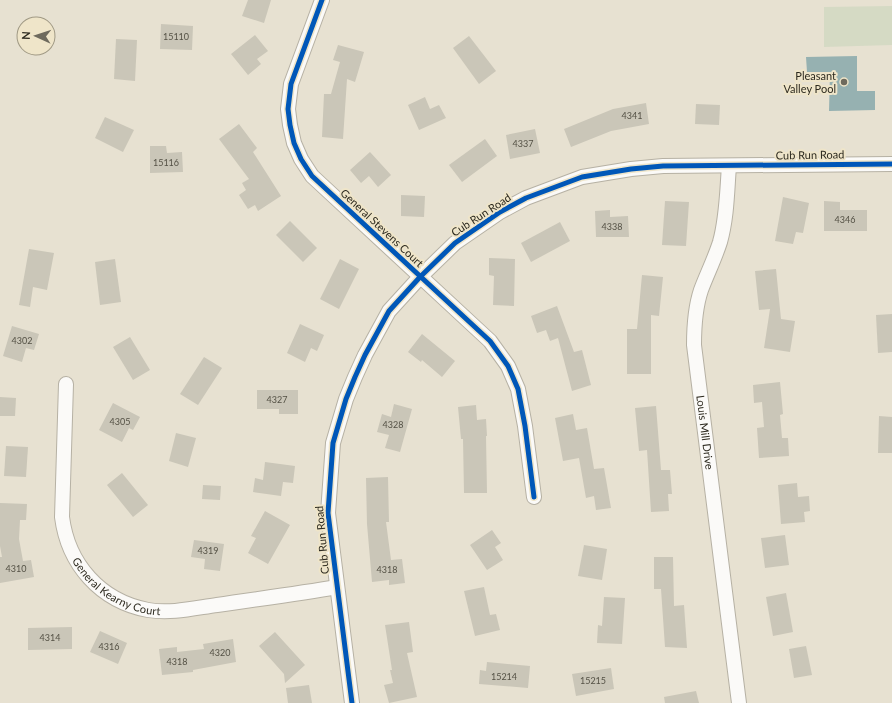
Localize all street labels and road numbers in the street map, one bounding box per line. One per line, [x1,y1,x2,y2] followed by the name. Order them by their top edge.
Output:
[776,147,844,162] street label: Cub Run Road
[338,186,426,269] street label: General Stevens Court
[448,190,513,239] street label: Cub Run Road
[694,394,717,470] street label: Louis Mill Drive
[312,505,331,575] street label: Cub Run Road
[70,555,161,617] street label: General Kearny Court

